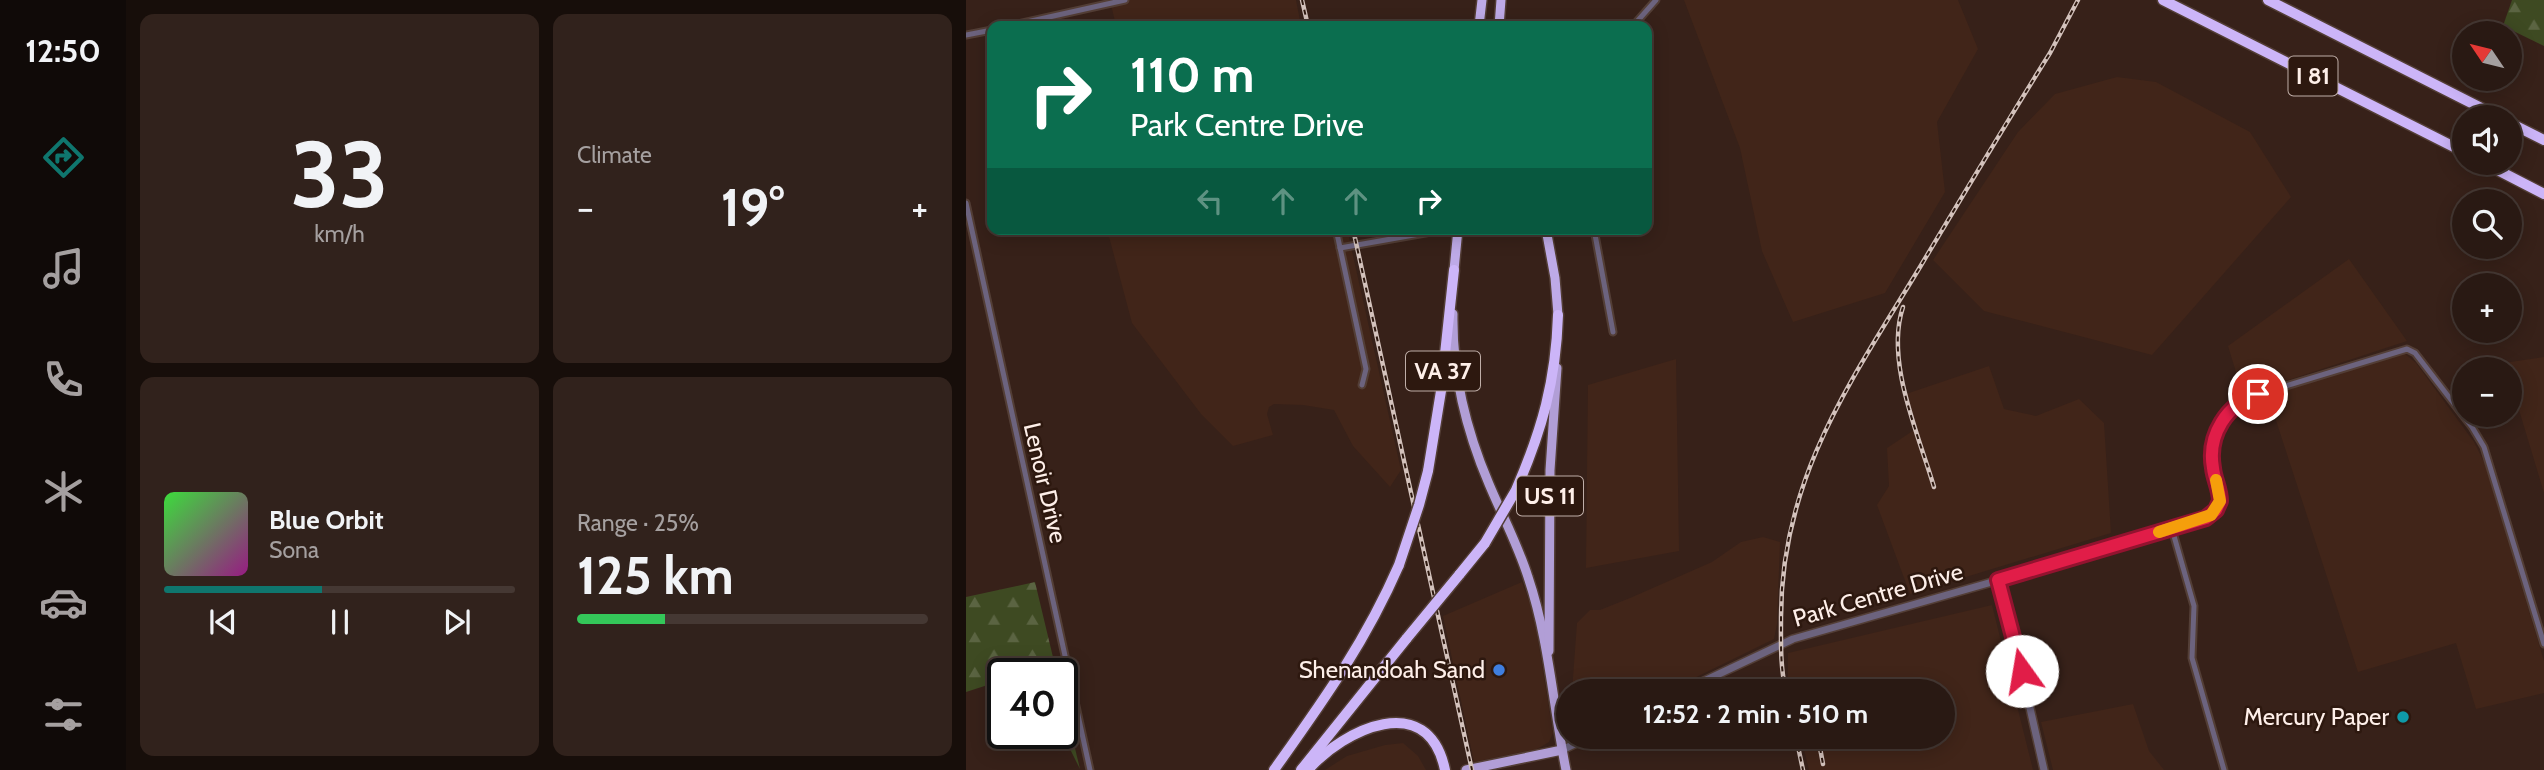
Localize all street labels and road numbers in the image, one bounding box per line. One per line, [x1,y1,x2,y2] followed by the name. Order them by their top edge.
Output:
[2288,57,2338,96] road number: I 81
[1406,352,1480,390] road number: VA 37
[1018,420,1073,546] street label: Lenoir Drive
[1517,476,1583,516] road number: US 11
[1790,556,1966,633] street label: Park Centre Drive

